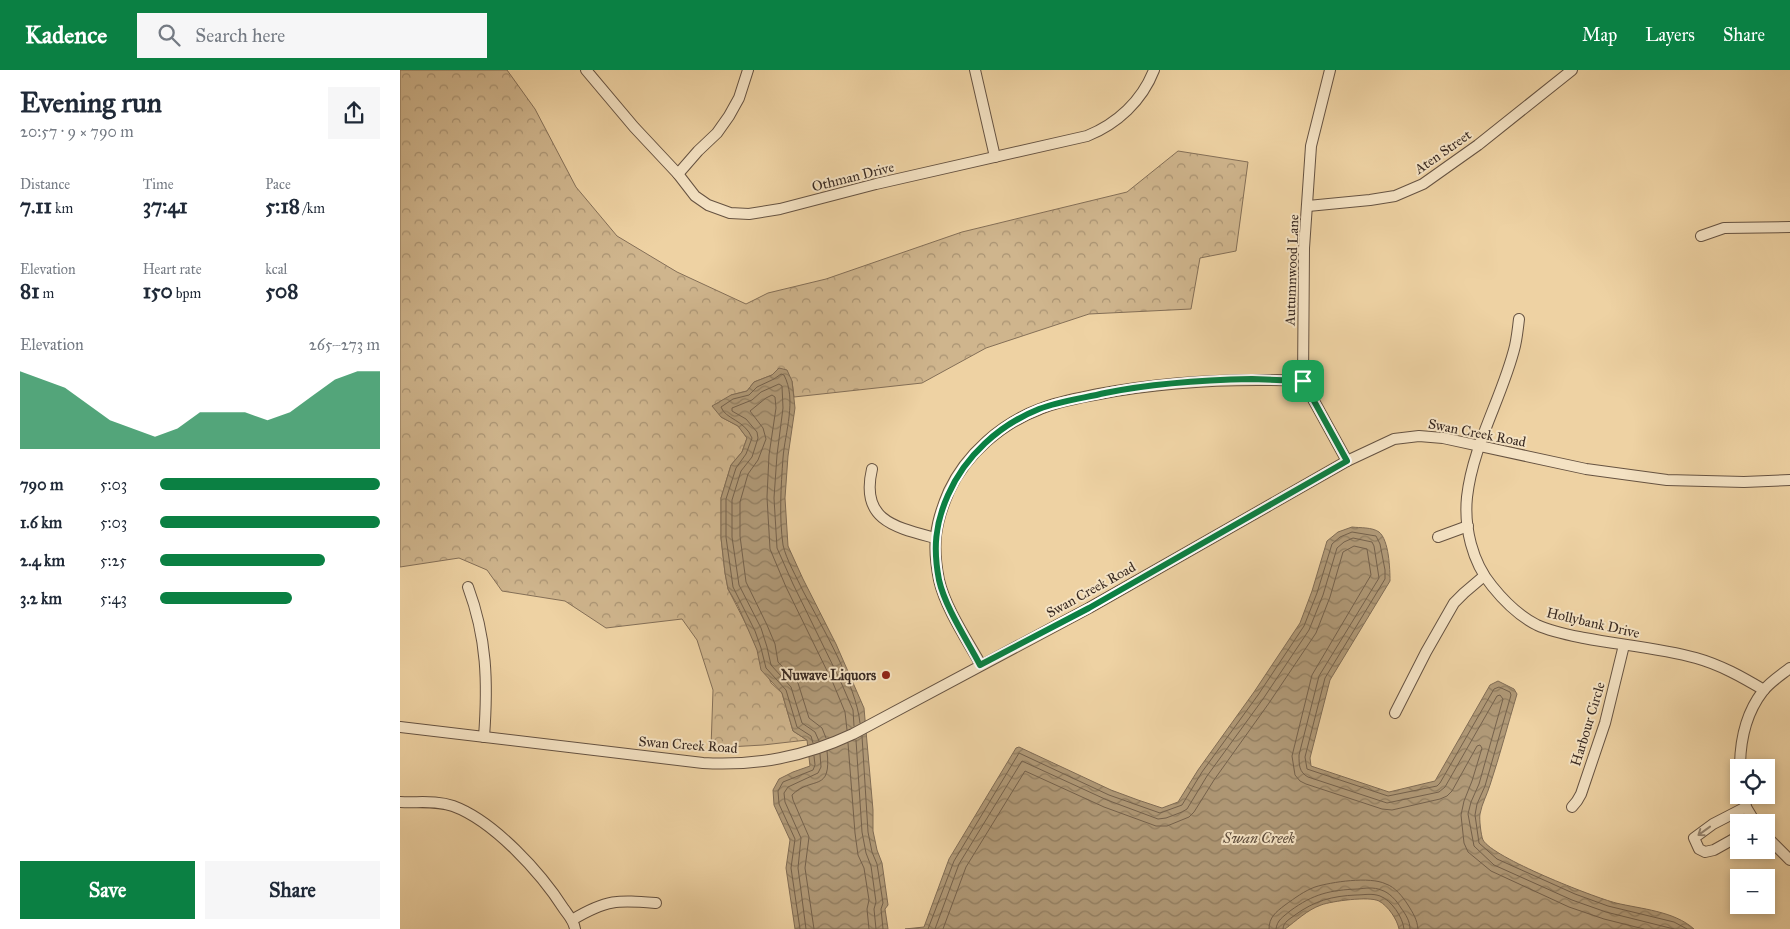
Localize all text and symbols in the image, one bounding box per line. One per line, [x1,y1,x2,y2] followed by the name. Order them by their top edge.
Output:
[137,13,487,58] search box
[25,20,107,50] text: Kadence
[155,21,183,49] icon: search
[195,24,285,47] text: Search here
[1582,24,1617,46] text: Map
[1645,24,1695,46] text: Layers
[1723,24,1765,46] text: Share
[20,85,162,120] text: Evening run
[328,87,380,139] button: share
[20,122,134,141] text: 20:57 · 9 × 790 m
[1410,126,1475,178] street label: Aten Street
[810,159,896,195] street label: Othman Drive
[20,176,70,193] text: Distance
[143,176,174,193] text: Time
[265,176,291,193] text: Pace
[20,193,52,219] text: 7.11
[143,193,188,219] text: 37:41
[265,193,300,219] text: 5:18
[52,200,73,217] text: km
[300,200,325,217] text: /km
[1282,214,1302,327] street label: Autumnwood Lane
[20,261,76,278] text: Elevation
[143,261,202,278] text: Heart rate
[265,261,287,278] text: kcal
[20,278,39,304] text: 81
[143,278,173,304] text: 150
[265,278,298,304] text: 508
[39,285,54,302] text: m
[173,285,201,302] text: bpm
[20,335,84,354] text: Elevation
[309,335,380,354] text: 265–273 m
[1282,360,1324,402] pin
[1289,367,1317,395] icon: arrive
[1427,415,1527,451] street label: Swan Creek Road
[20,475,63,494] text: 790 m
[100,475,127,494] text: 5:03
[20,513,62,532] text: 1.6 km
[100,513,127,532] text: 5:03
[20,551,65,570] text: 2.4 km
[100,551,127,570] text: 5:25
[1043,559,1139,621] street label: Swan Creek Road
[20,589,62,608] text: 3.2 km
[100,589,127,608] text: 5:43
[1545,604,1641,642] street label: Hollybank Drive
[781,667,876,685] place label: Nuwave Liquors
[880,669,892,681] marker: Nuwave Liquors
[1567,680,1609,768] street label: Harbour Circle
[638,733,738,757] street label: Swan Creek Road
[1730,759,1775,914] map controls
[1730,759,1775,804] button: locate
[1730,814,1775,859] button: +
[1697,826,1711,836] one-way arrow
[1222,829,1295,847] water label: Swan Creek
[20,861,195,919] button: Save
[205,861,380,919] button: Share
[1730,869,1775,914] button: −

